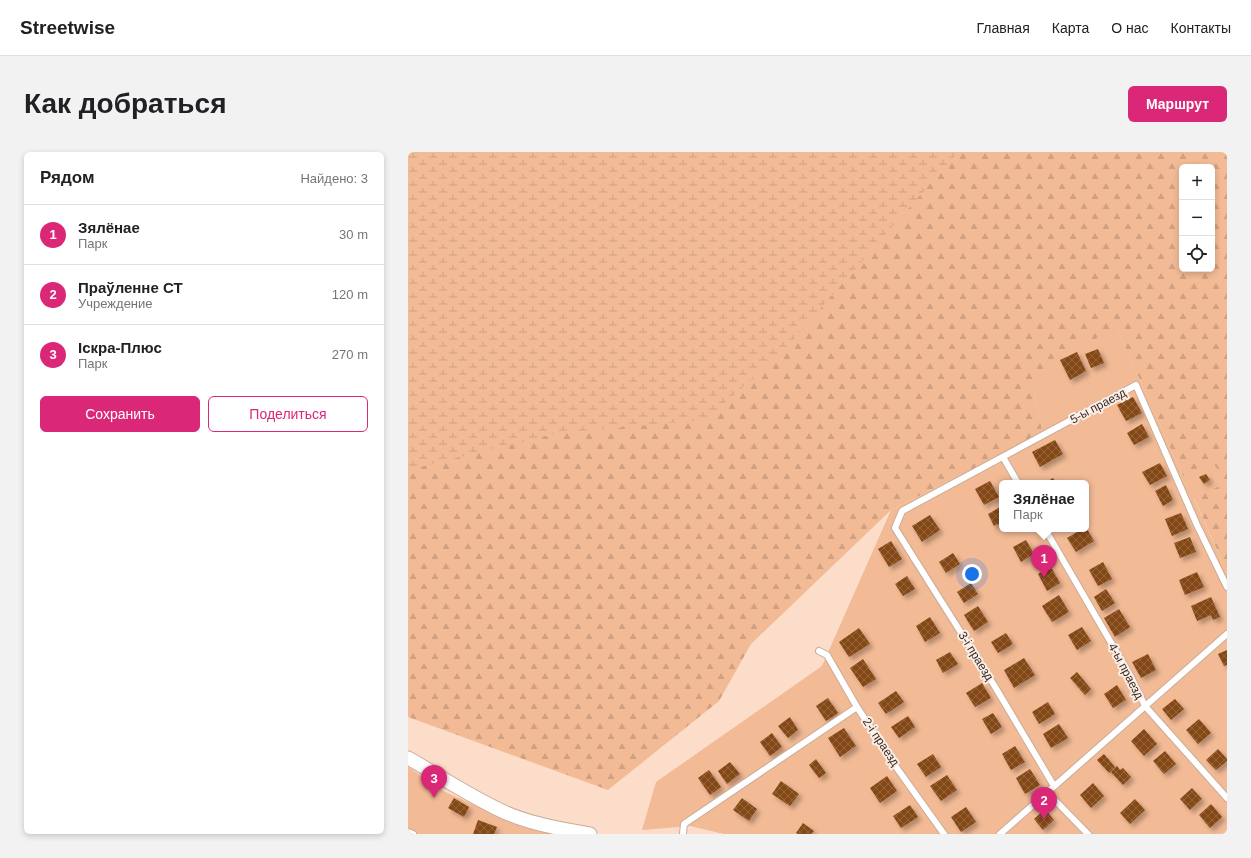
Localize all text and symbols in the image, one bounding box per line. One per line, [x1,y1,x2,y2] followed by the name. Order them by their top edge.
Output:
[20,17,115,38] text: Streetwise
[976,20,1030,36] text: Главная
[1052,20,1089,36] text: Карта
[1111,20,1149,36] text: О нас
[1171,20,1231,36] text: Контакты
[1128,86,1227,122] button: Маршрут
[24,88,226,119] text: Как добраться
[1179,164,1215,272] map controls
[1179,164,1215,200] button: +
[40,168,95,187] text: Рядом
[300,171,368,186] text: Найдено: 3
[1179,200,1215,236] button: −
[78,219,140,236] text: Зялёнае
[49,227,57,242] text: 1
[339,227,368,242] text: 30 m
[78,236,108,251] text: Парк
[1179,236,1215,272] button: locate
[78,279,183,296] text: Праўленне СТ
[49,287,57,302] text: 2
[332,287,368,302] text: 120 m
[78,296,153,311] text: Учреждение
[78,339,162,356] text: Іскра-Плюс
[49,347,57,362] text: 3
[332,347,368,362] text: 270 m
[78,356,108,371] text: Парк
[1068,385,1128,427] street label: 5-ы праезд
[40,396,200,432] button: Сохранить
[208,396,368,432] button: Поделиться
[999,480,1089,532] popup
[1013,490,1075,507] text: Зялёнае
[1013,507,1043,522] text: Парк
[1031,545,1057,578] pin: 1
[962,564,982,584] your location
[955,629,997,683] street label: 3-і праезд
[1105,641,1147,701] street label: 4-ы праезд
[860,715,902,769] street label: 2-і праезд
[421,765,447,798] pin: 3
[1031,787,1057,820] pin: 2

